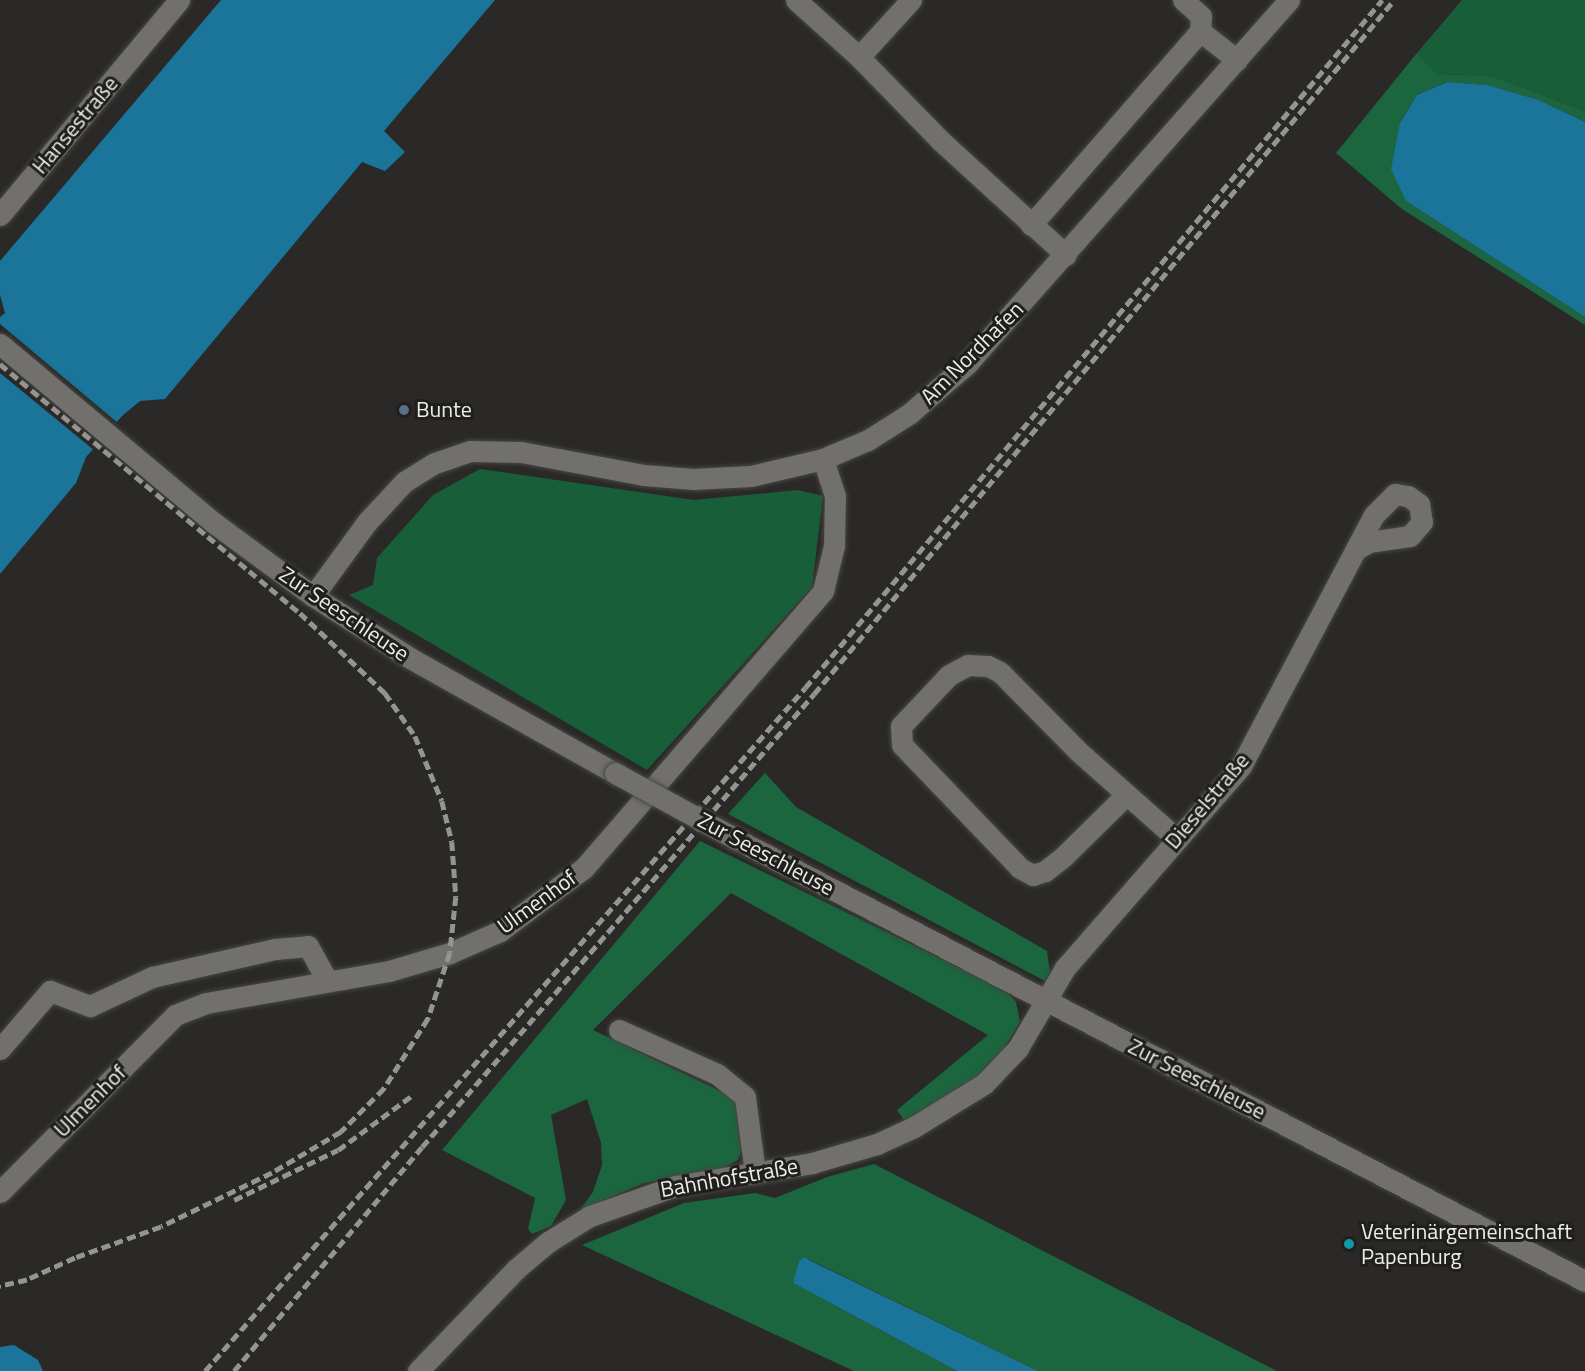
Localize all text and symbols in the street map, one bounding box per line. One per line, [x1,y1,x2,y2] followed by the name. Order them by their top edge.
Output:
[27,71,123,179] street label: Hansestraße
[915,296,1029,410] street label: Am Nordhafen
[416,397,472,423] place label: Bunte
[397,403,411,417] marker: Bunte
[274,561,414,667] street label: Zur Seeschleuse
[1159,748,1255,854] street label: Dieselstraße
[693,807,839,901] street label: Zur Seeschleuse
[492,864,582,940] street label: Ulmenhof
[1124,1033,1270,1125] street label: Zur Seeschleuse
[48,1059,132,1143] street label: Ulmenhof
[658,1153,800,1203] street label: Bahnhofstraße
[1361,1218,1572,1270] place label: Veterinärgemeinschaft Papenburg
[1342,1237,1356,1251] marker: Veterinärgemeinschaft Papenburg

